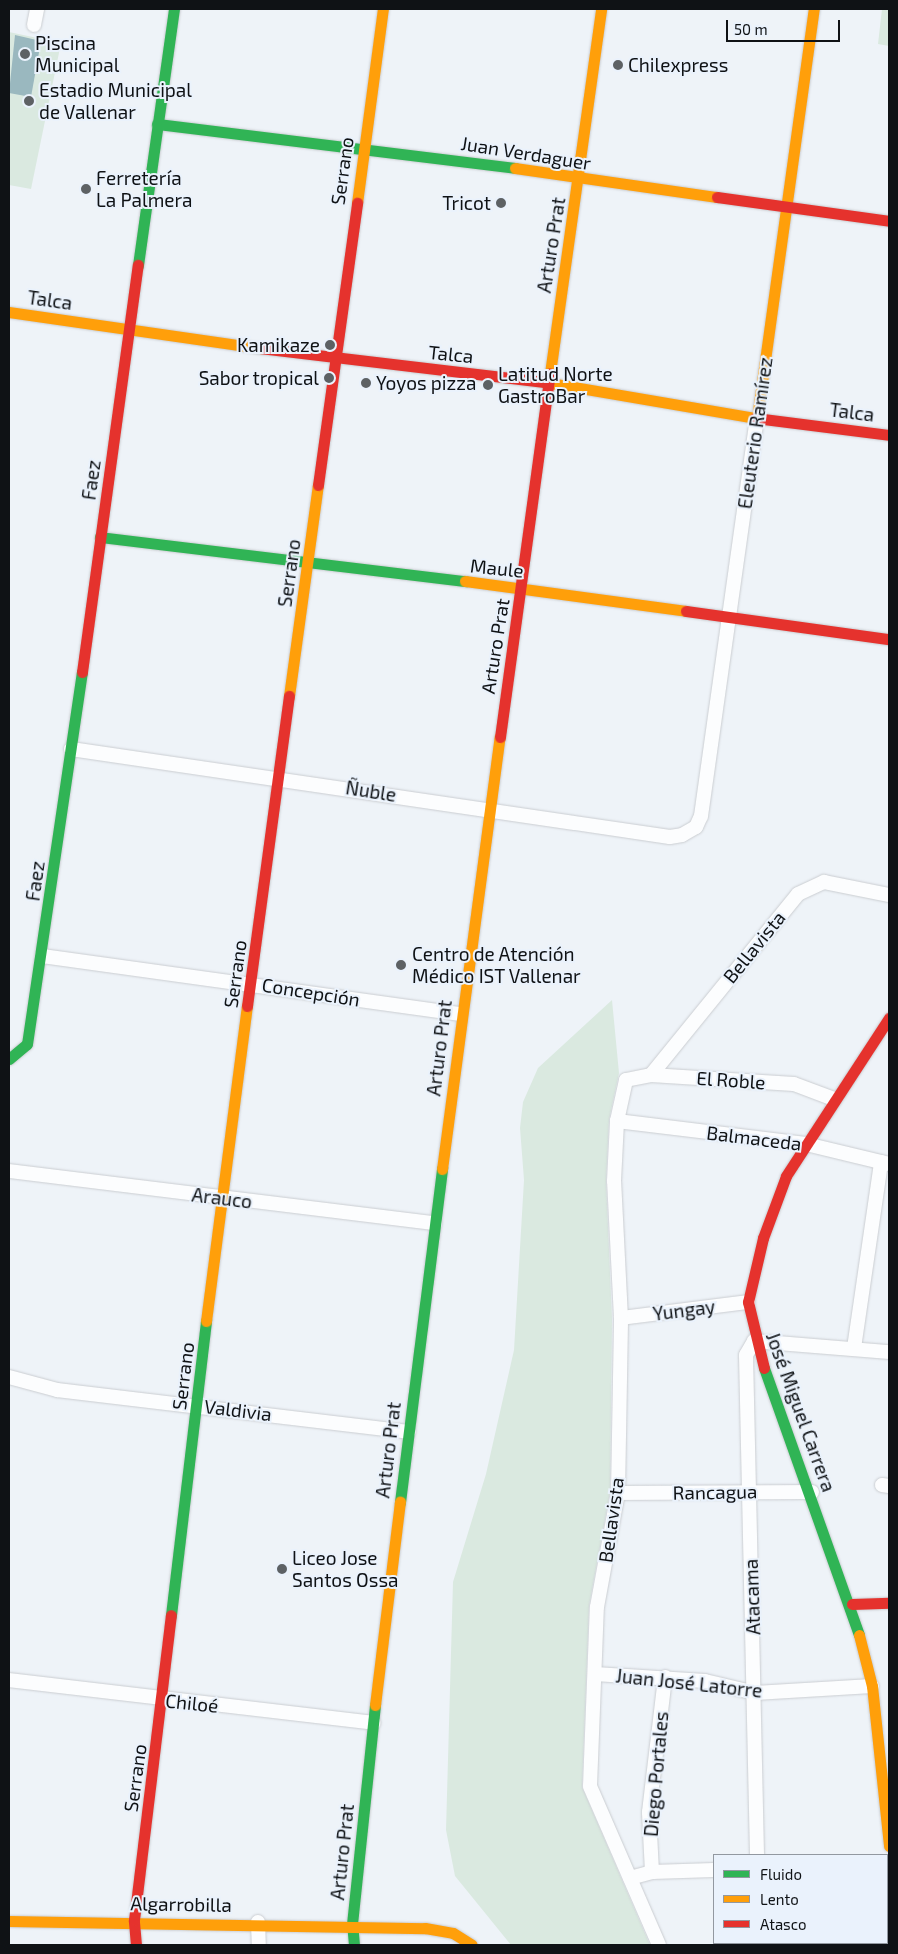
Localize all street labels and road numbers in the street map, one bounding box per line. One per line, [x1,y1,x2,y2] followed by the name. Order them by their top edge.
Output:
[459,131,593,175] street label: Juan Verdaguer
[326,136,358,206] street label: Serrano
[532,196,570,294] street label: Arturo Prat
[26,286,74,314] street label: Talca
[427,340,475,368] street label: Talca
[733,356,777,510] street label: Eleuterio Ramírez
[828,398,876,426] street label: Talca
[77,459,105,501] street label: Faez
[273,538,305,608] street label: Serrano
[469,554,525,582] street label: Maule
[476,597,514,695] street label: Arturo Prat
[344,776,398,806] street label: Ñuble
[21,860,49,902] street label: Faez
[718,906,790,988] street label: Bellavista
[219,939,251,1009] street label: Serrano
[260,973,362,1011] street label: Concepción
[422,999,456,1097] street label: Arturo Prat
[695,1066,767,1094] street label: El Roble
[705,1121,803,1155] street label: Balmaceda
[191,1183,253,1213] street label: Arauco
[652,1295,716,1325] street label: Yungay
[761,1329,841,1495] street label: José Miguel Carrera
[168,1341,198,1411] street label: Serrano
[203,1395,273,1425] street label: Valdivia
[371,1401,405,1499] street label: Arturo Prat
[594,1476,628,1564] street label: Bellavista
[672,1480,758,1504] street label: Rancagua
[739,1559,765,1635] street label: Atacama
[614,1664,764,1702] street label: Juan José Latorre
[164,1689,220,1717] street label: Chiloé
[639,1710,673,1838] street label: Diego Portales
[119,1743,151,1813] street label: Serrano
[326,1803,358,1901] street label: Arturo Prat
[130,1892,232,1916] street label: Algarrobilla

